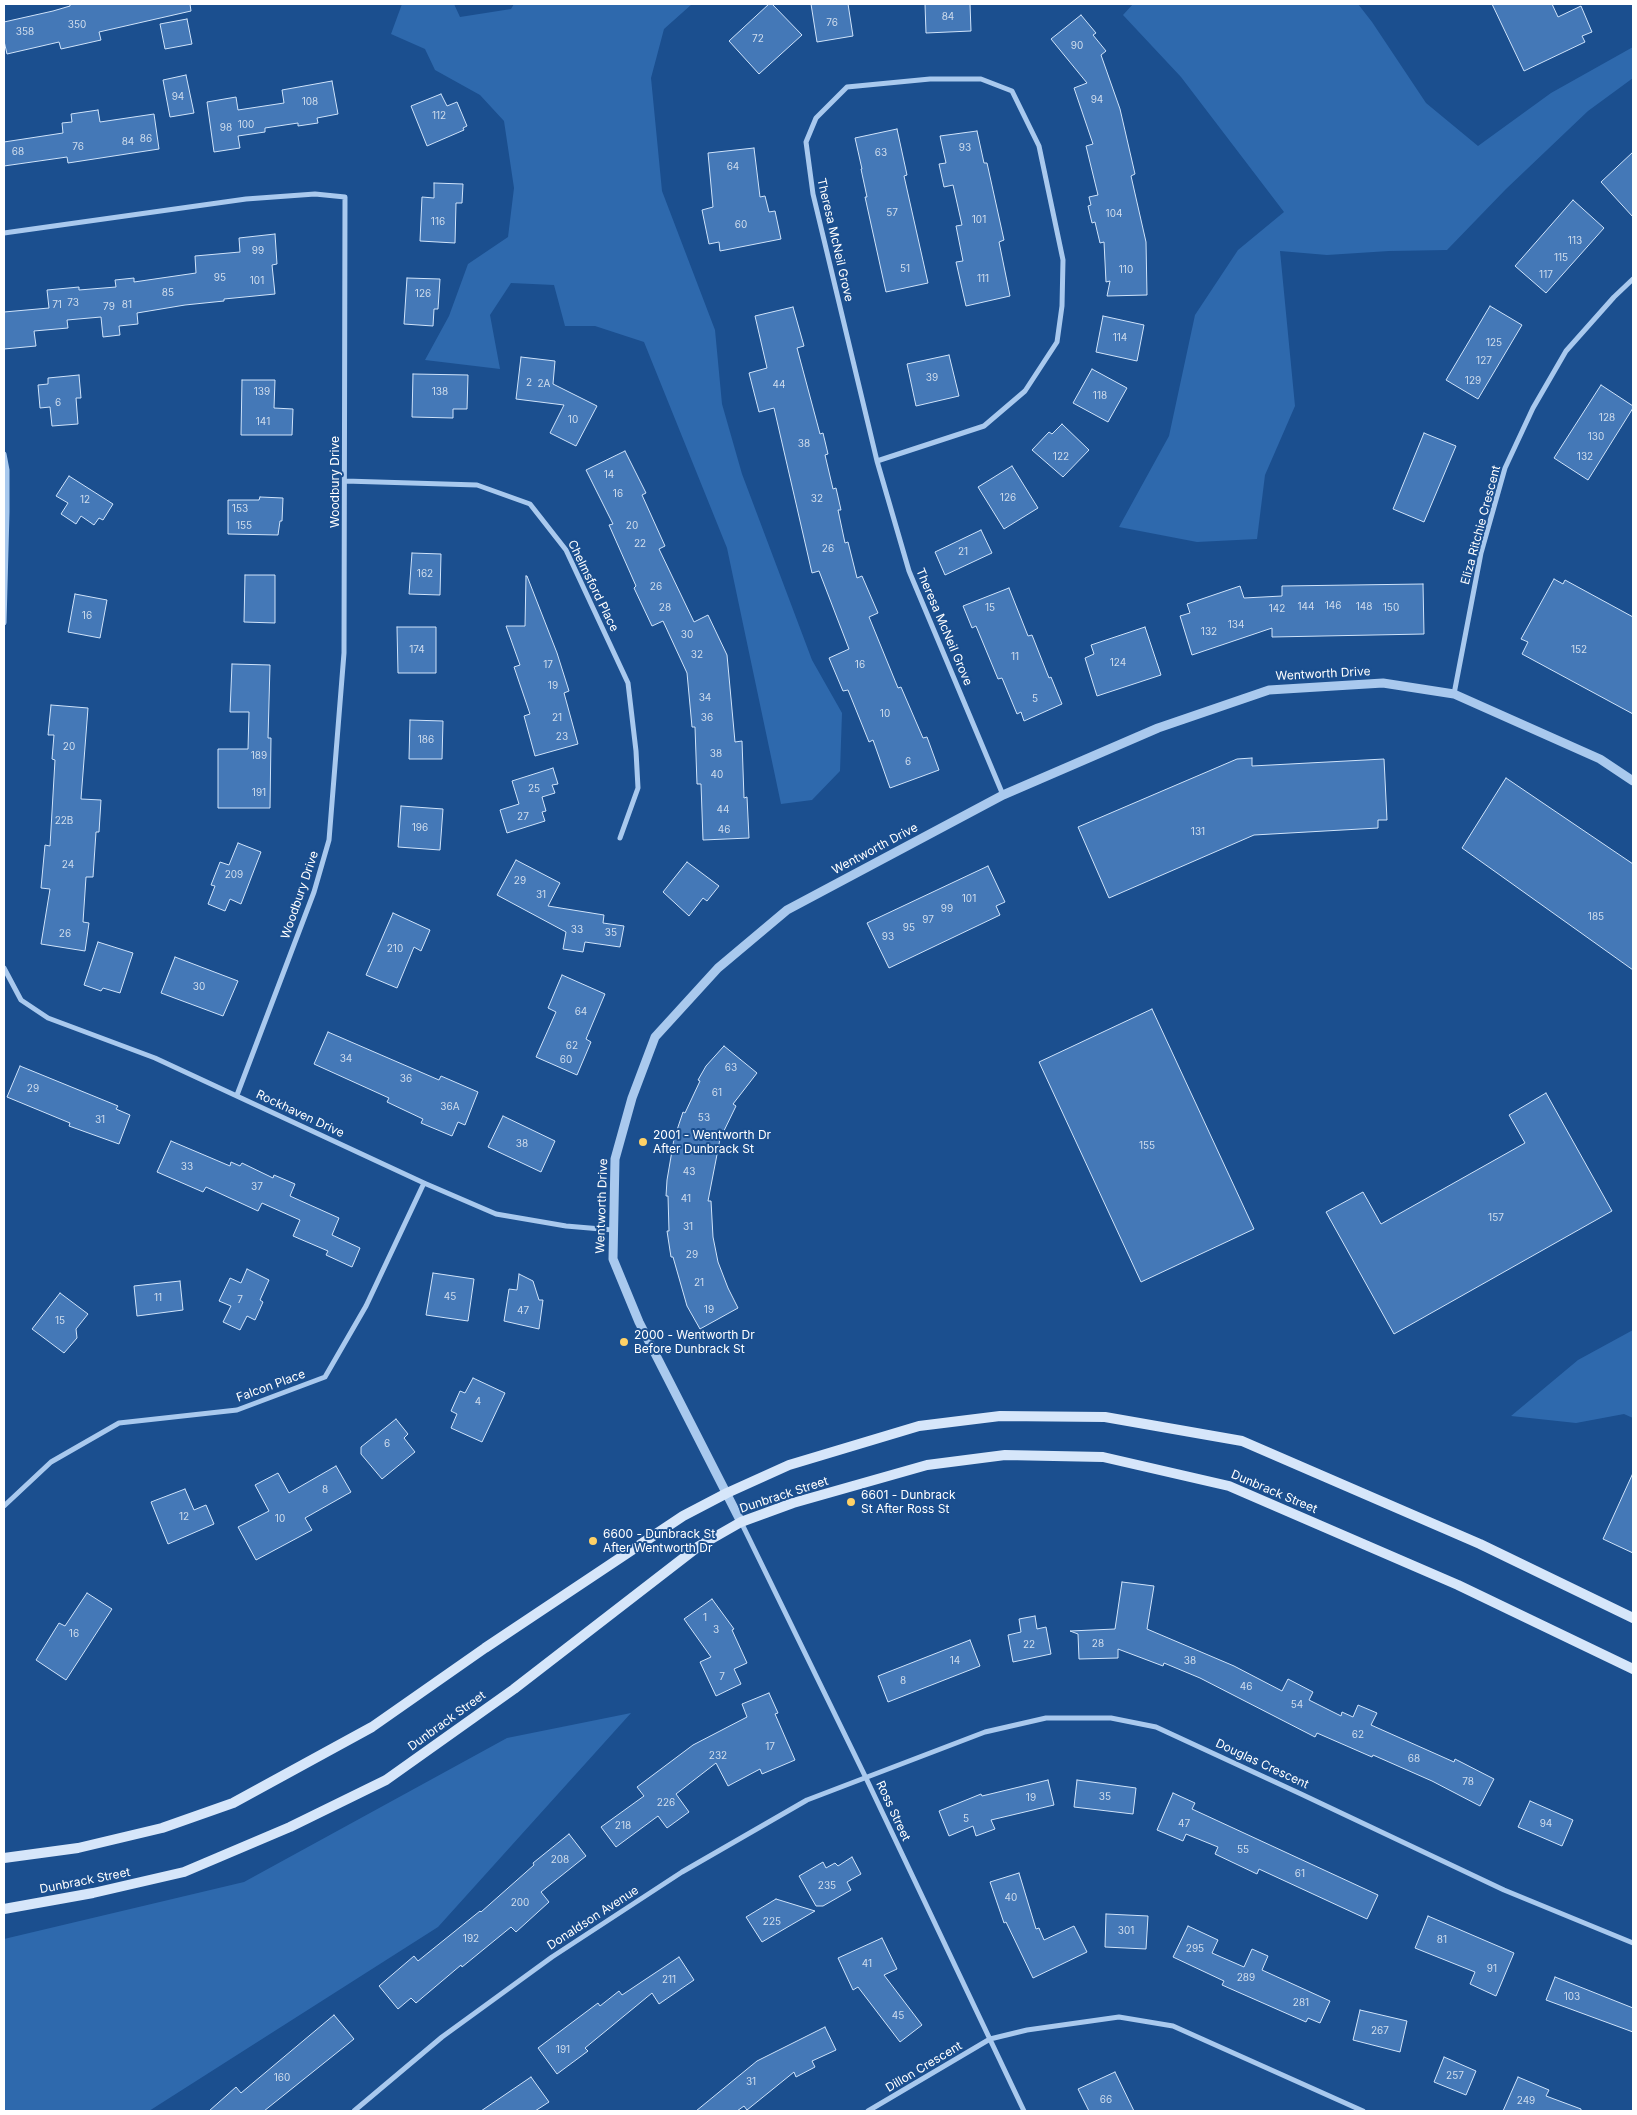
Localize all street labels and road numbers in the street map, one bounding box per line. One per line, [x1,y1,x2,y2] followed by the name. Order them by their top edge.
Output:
[814,177,856,303] street label: Theresa McNeil Grove
[328,436,342,528] street label: Woodbury Drive
[1458,464,1504,586] street label: Eliza Ritchie Crescent
[565,538,621,634] street label: Chelmsford Place
[913,566,975,688] street label: Theresa McNeil Grove
[1275,664,1371,684] street label: Wentworth Drive
[830,820,920,878] street label: Wentworth Drive
[278,849,322,941] street label: Woodbury Drive
[254,1087,346,1141] street label: Rockhaven Drive
[593,1158,611,1254] street label: Wentworth Drive
[235,1367,307,1405] street label: Falcon Place
[1229,1467,1319,1517] street label: Dunbrack Street
[738,1474,830,1516] street label: Dunbrack Street
[406,1688,488,1754] street label: Dunbrack Street
[1213,1736,1311,1792] street label: Douglas Crescent
[873,1779,913,1843] street label: Ross Street
[38,1865,132,1897] street label: Dunbrack Street
[545,1883,641,1953] street label: Donaldson Avenue
[883,2039,965,2095] street label: Dillon Crescent

